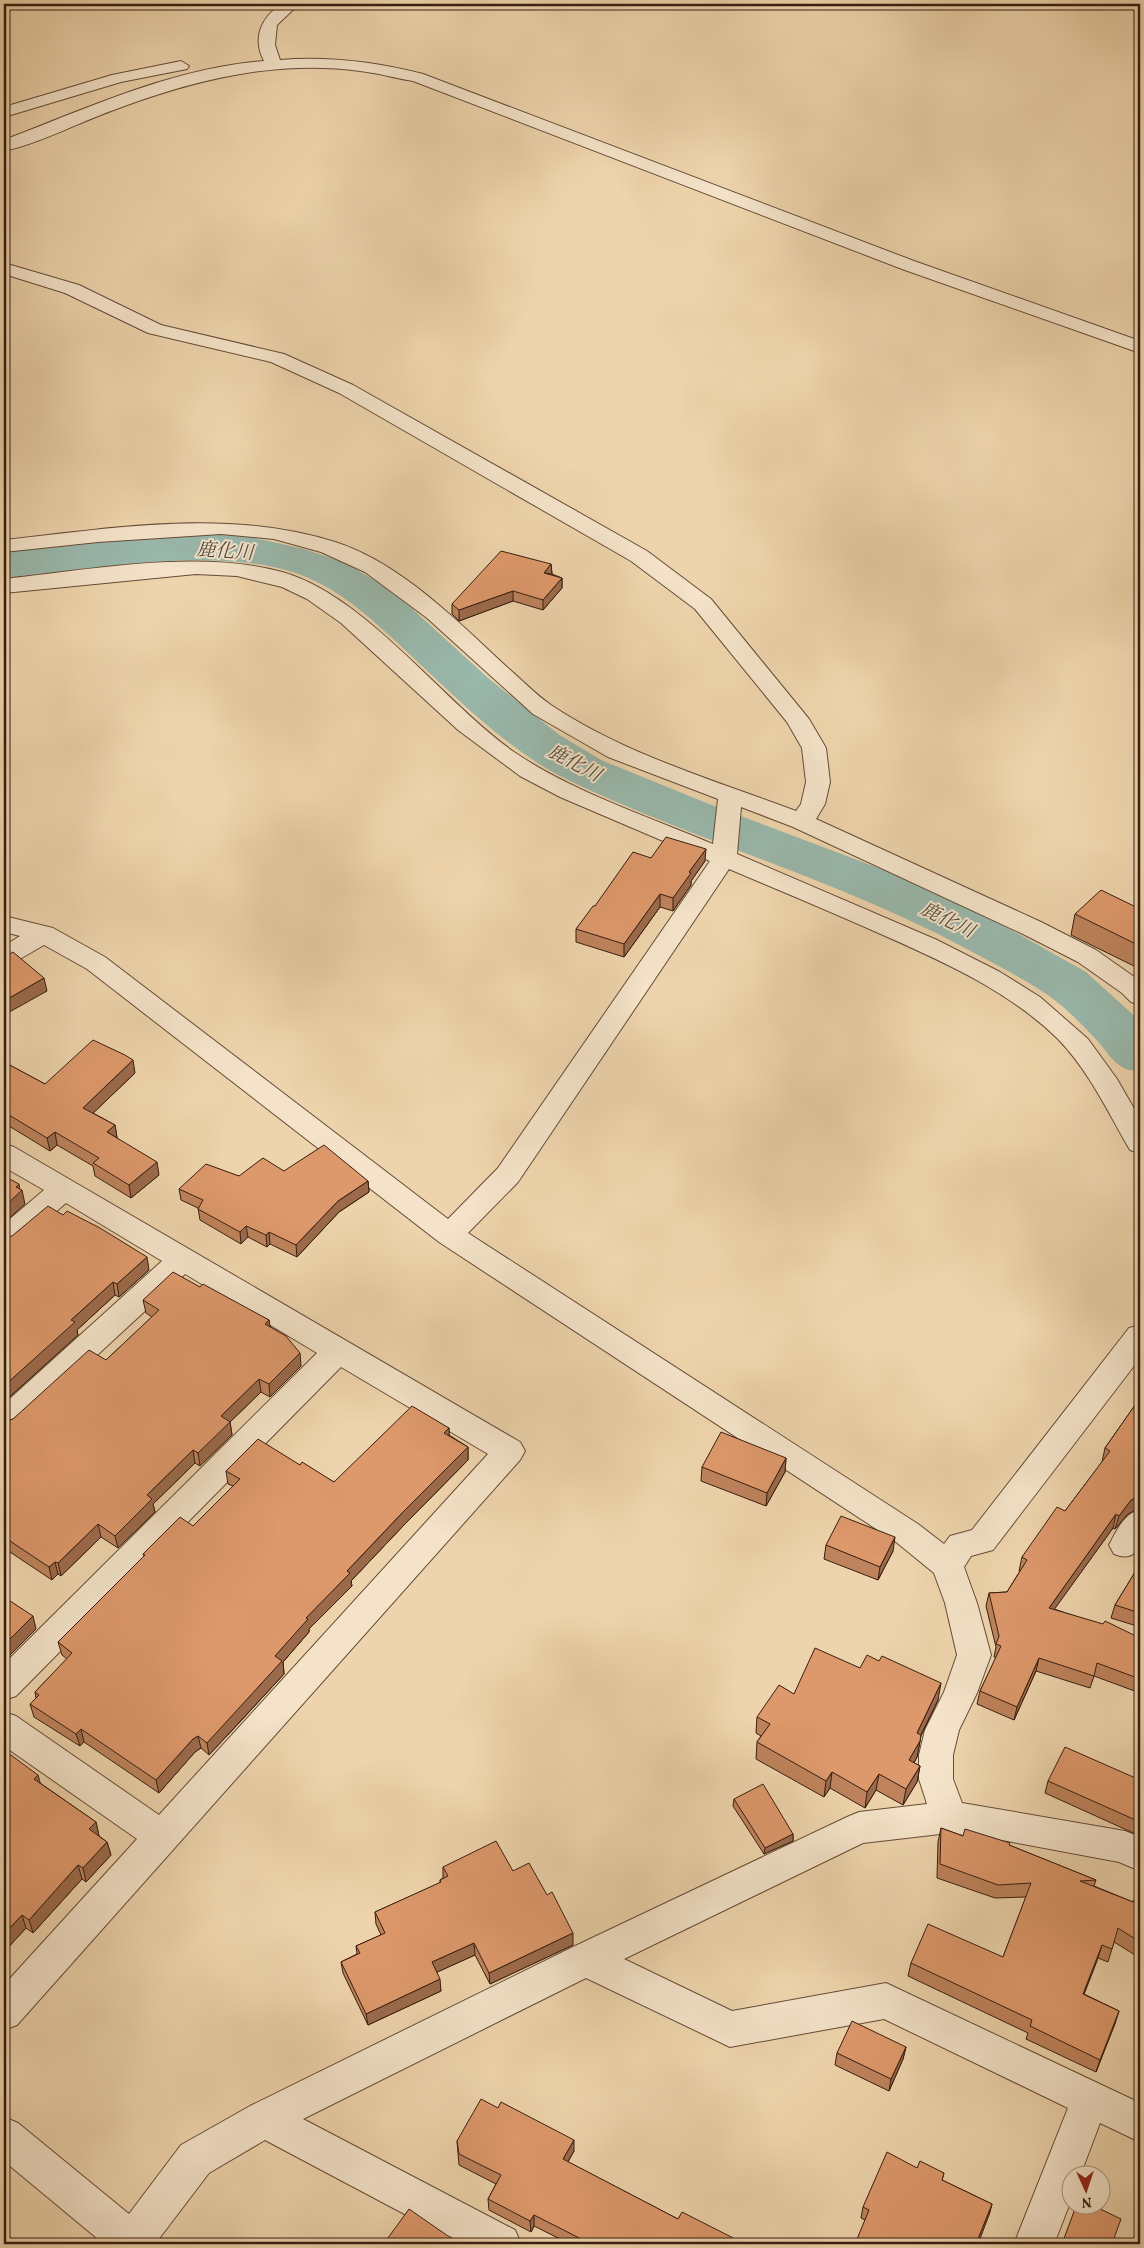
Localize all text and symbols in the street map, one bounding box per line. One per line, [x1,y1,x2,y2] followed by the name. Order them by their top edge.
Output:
[196,537,256,567] water label: 鹿化川
[543,739,607,790] water label: 鹿化川
[916,897,980,946] water label: 鹿化川
[1062,2166,1112,2216] north arrow
[1081,2192,1092,2211] text: N

